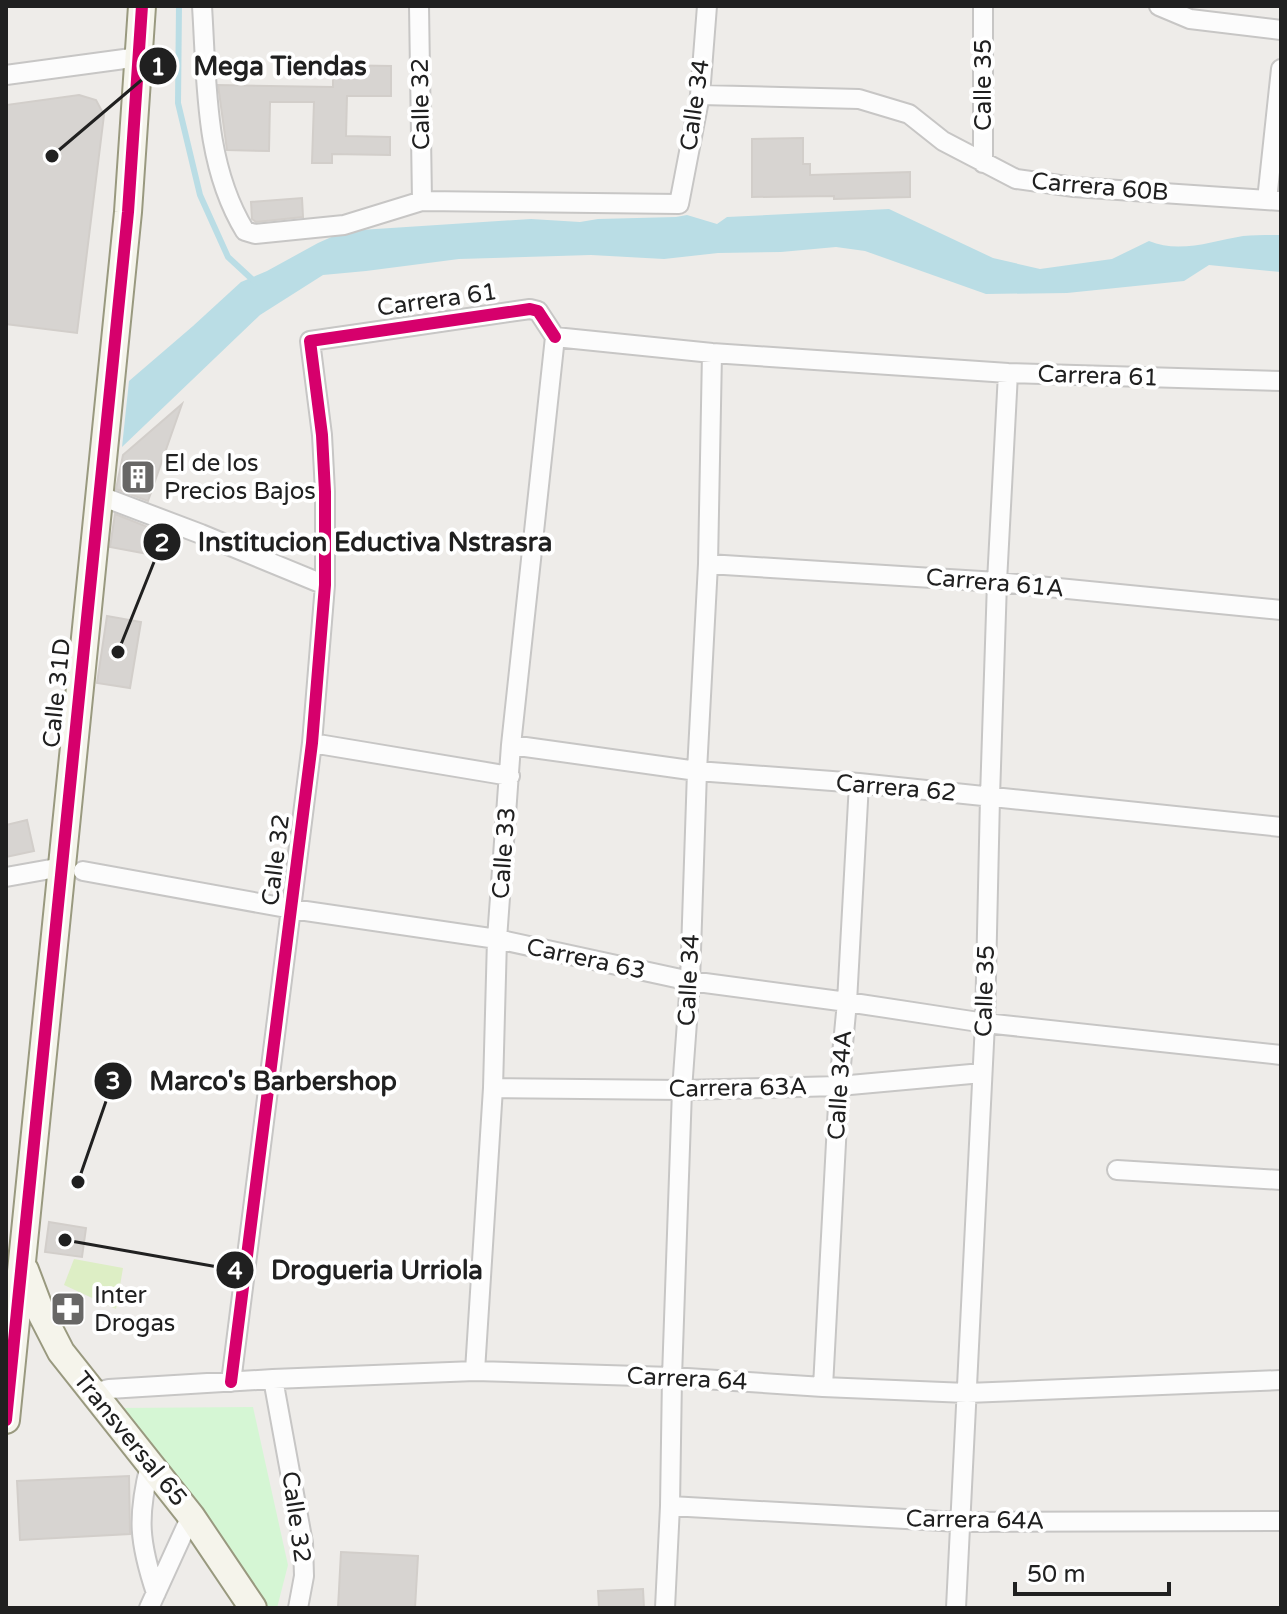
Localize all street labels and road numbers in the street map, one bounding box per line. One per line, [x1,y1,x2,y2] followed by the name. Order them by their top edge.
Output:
[969,39,998,131] street label: Calle 35
[674,57,716,153] street label: Calle 34
[406,58,436,150] street label: Calle 32
[1030,167,1170,207] street label: Carrera 60B
[375,277,499,323] street label: Carrera 61
[1037,359,1159,393] street label: Carrera 61
[925,563,1065,603] street label: Carrera 61A
[37,637,77,749] street label: Calle 31D
[835,768,957,808] street label: Carrera 62
[486,806,522,900] street label: Calle 33
[256,813,296,907] street label: Calle 32
[524,932,648,986] street label: Carrera 63
[672,933,706,1027] street label: Calle 34
[969,944,1001,1038] street label: Calle 35
[822,1029,858,1141] street label: Calle 34A
[668,1072,808,1104] street label: Carrera 63A
[626,1361,748,1397] street label: Carrera 64
[67,1366,193,1512] street label: Transversal 65
[275,1469,317,1565] street label: Calle 32
[905,1504,1045,1536] street label: Carrera 64A

